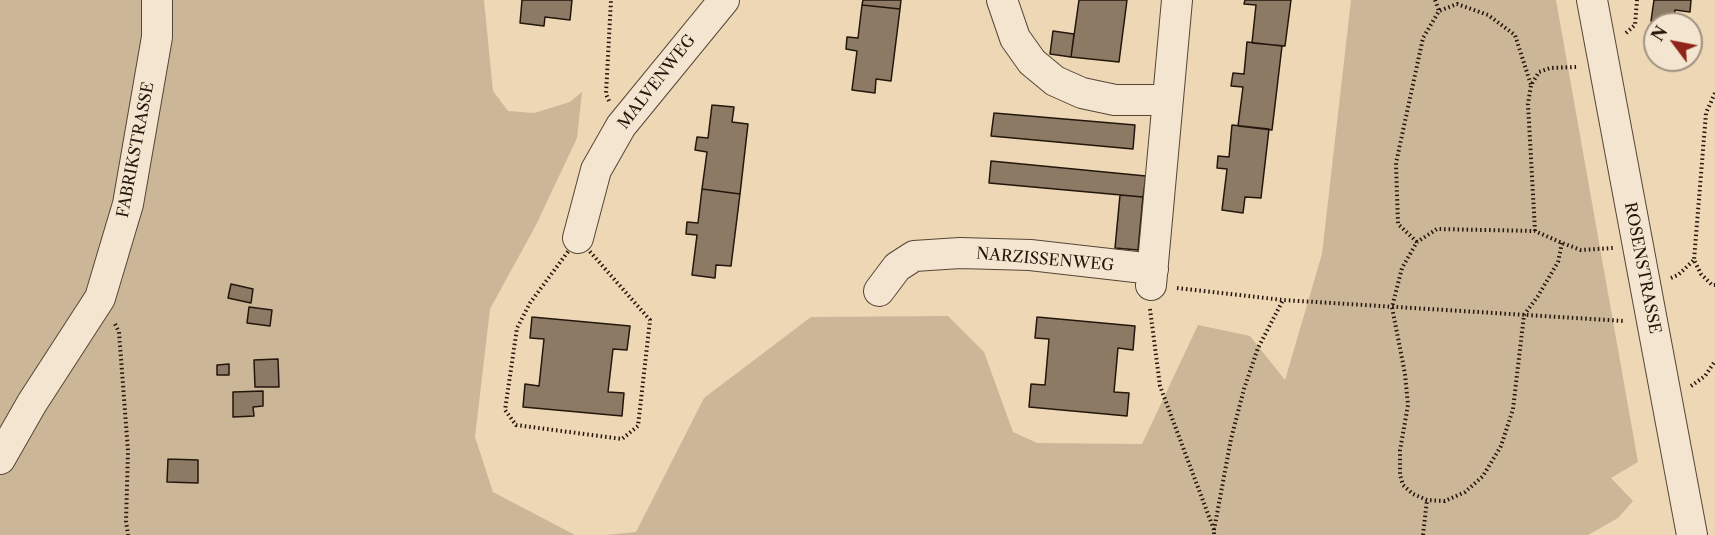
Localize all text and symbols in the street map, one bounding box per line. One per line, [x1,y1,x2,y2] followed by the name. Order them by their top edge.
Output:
[1643,12,1703,72] north arrow
[1647,22,1672,45] text: N
[614,31,700,133] street label: MALVENWEG
[113,80,159,220] street label: FABRIKSTRASSE
[1620,200,1664,336] street label: ROSENSTRASSE
[975,244,1115,276] street label: NARZISSENWEG

